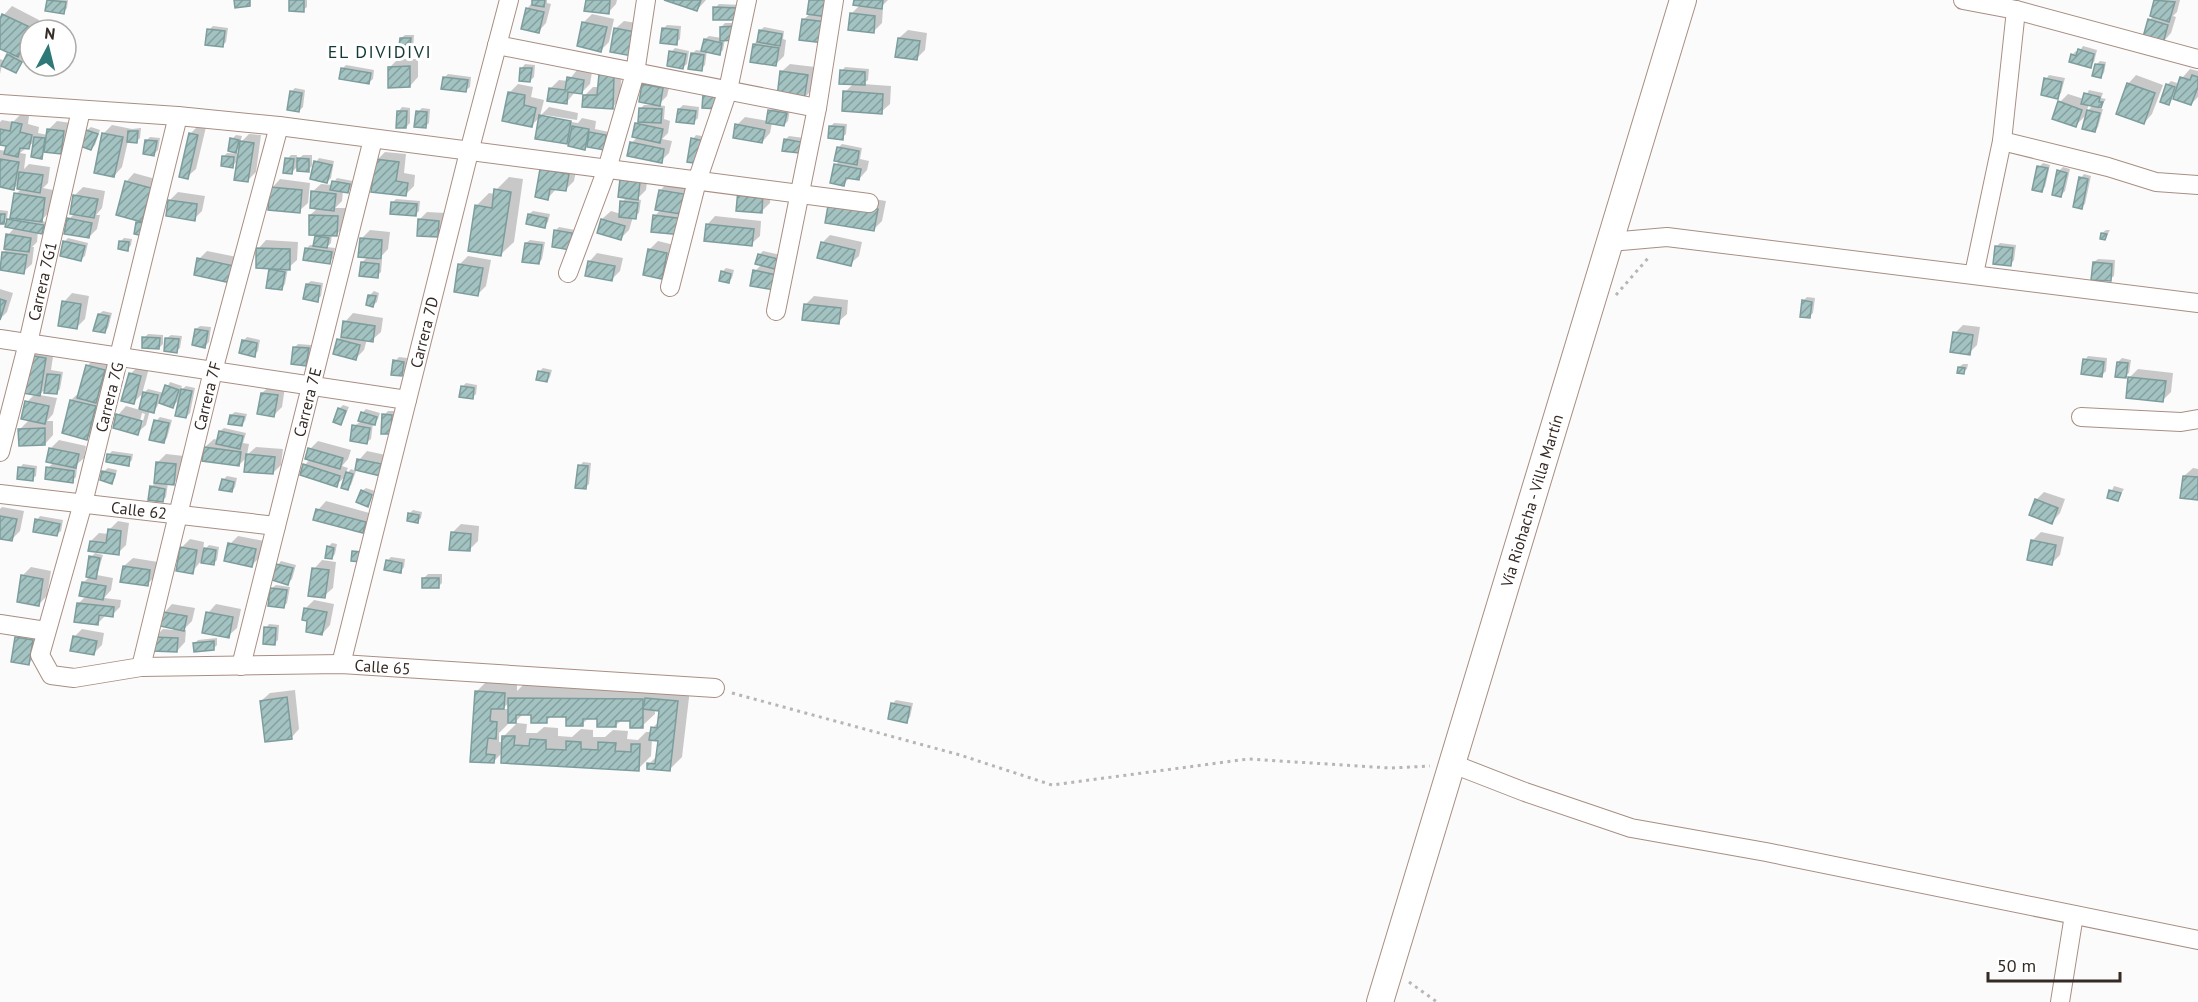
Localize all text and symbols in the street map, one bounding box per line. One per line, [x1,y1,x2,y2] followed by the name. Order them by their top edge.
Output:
[18,18,78,78] north arrow
[43,23,56,44] text: N
[328,40,432,63] district label: EL DIVIDIVI
[23,240,61,323] street label: Carrera 7G1
[405,295,442,370] street label: Carrera 7D
[189,359,225,433] street label: Carrera 7F
[91,360,127,434] street label: Carrera 7G
[289,365,325,439] street label: Carrera 7E
[1496,412,1567,590] street label: Vía Riohacha - Villa Martín
[110,497,168,523] street label: Calle 62
[354,655,411,678] street label: Calle 65
[1988,945,2120,983] scale bar
[1997,954,2036,977] text: 50 m

